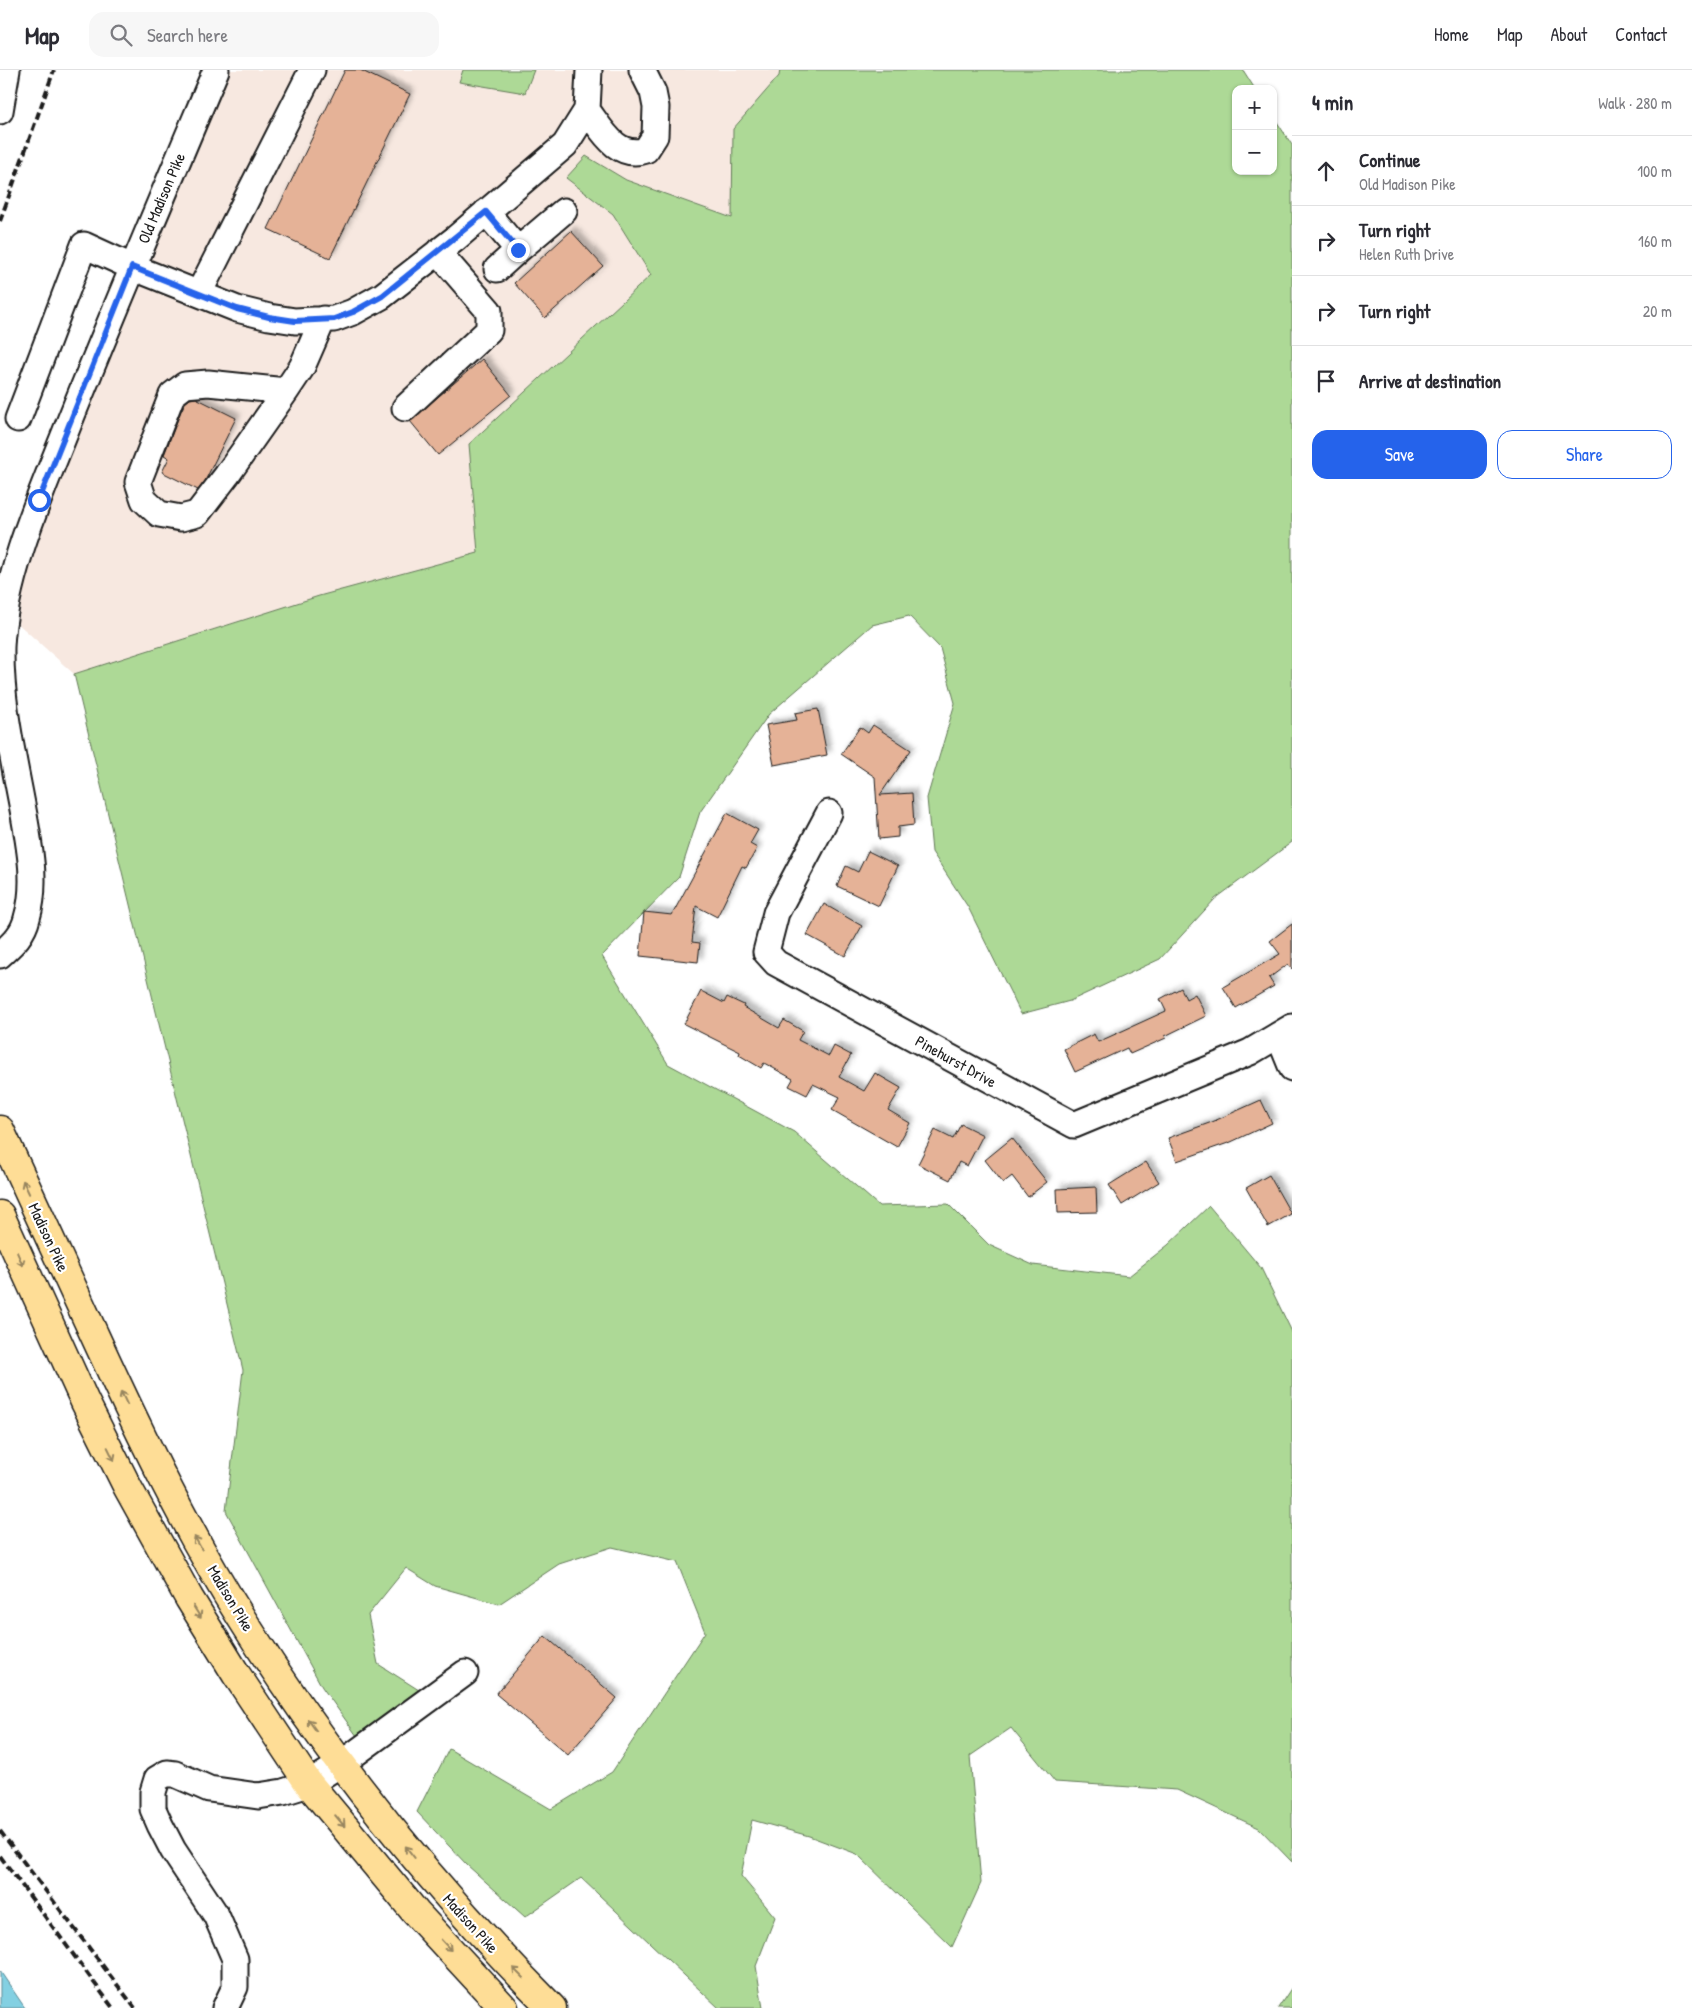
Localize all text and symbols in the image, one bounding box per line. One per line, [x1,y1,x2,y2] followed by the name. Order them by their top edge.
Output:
[89,12,439,57] search box
[25,19,59,51] text: Map
[107,21,135,49] icon: search
[147,22,228,48] text: Search here
[1434,22,1469,47] text: Home
[1497,22,1522,47] text: Map
[1550,22,1587,47] text: About
[1615,22,1667,47] text: Contact
[1232,85,1277,175] map controls
[1232,85,1277,130] button: +
[1312,88,1353,117] text: 4 min
[1598,92,1672,114] text: Walk · 280 m
[1232,130,1277,175] button: −
[1359,147,1420,173] text: Continue
[132,149,190,247] street label: Old Madison Pike
[1312,157,1340,185] icon: ahead
[1637,160,1672,182] text: 100 m
[1359,173,1456,195] text: Old Madison Pike
[1359,217,1430,243] text: Turn right
[1312,227,1340,255] icon: right
[1638,230,1672,252] text: 160 m
[507,239,530,262] route end
[1359,243,1454,265] text: Helen Ruth Drive
[1312,297,1340,325] icon: right
[1359,298,1430,324] text: Turn right
[1643,300,1672,322] text: 20 m
[1312,367,1340,395] icon: arrive
[1359,368,1501,394] text: Arrive at destination
[1312,430,1487,479] button: Save
[1497,430,1672,479] button: Share
[28,489,51,512] route start
[911,1030,1001,1093] street label: Pinehurst Drive
[21,1180,31,1195] one-way arrow
[24,1199,75,1275] street label: Madison Pike
[16,1251,26,1266] one-way arrow
[119,1391,128,1406] one-way arrow
[107,1446,116,1461] one-way arrow
[193,1535,203,1550] one-way arrow
[203,1561,260,1636] street label: Madison Pike
[193,1604,203,1618] one-way arrow
[307,1718,317,1732] one-way arrow
[335,1815,346,1828] one-way arrow
[404,1846,415,1859] one-way arrow
[438,1888,504,1958] street label: Madison Pike
[440,1939,451,1952] one-way arrow
[512,1967,524,1980] one-way arrow

